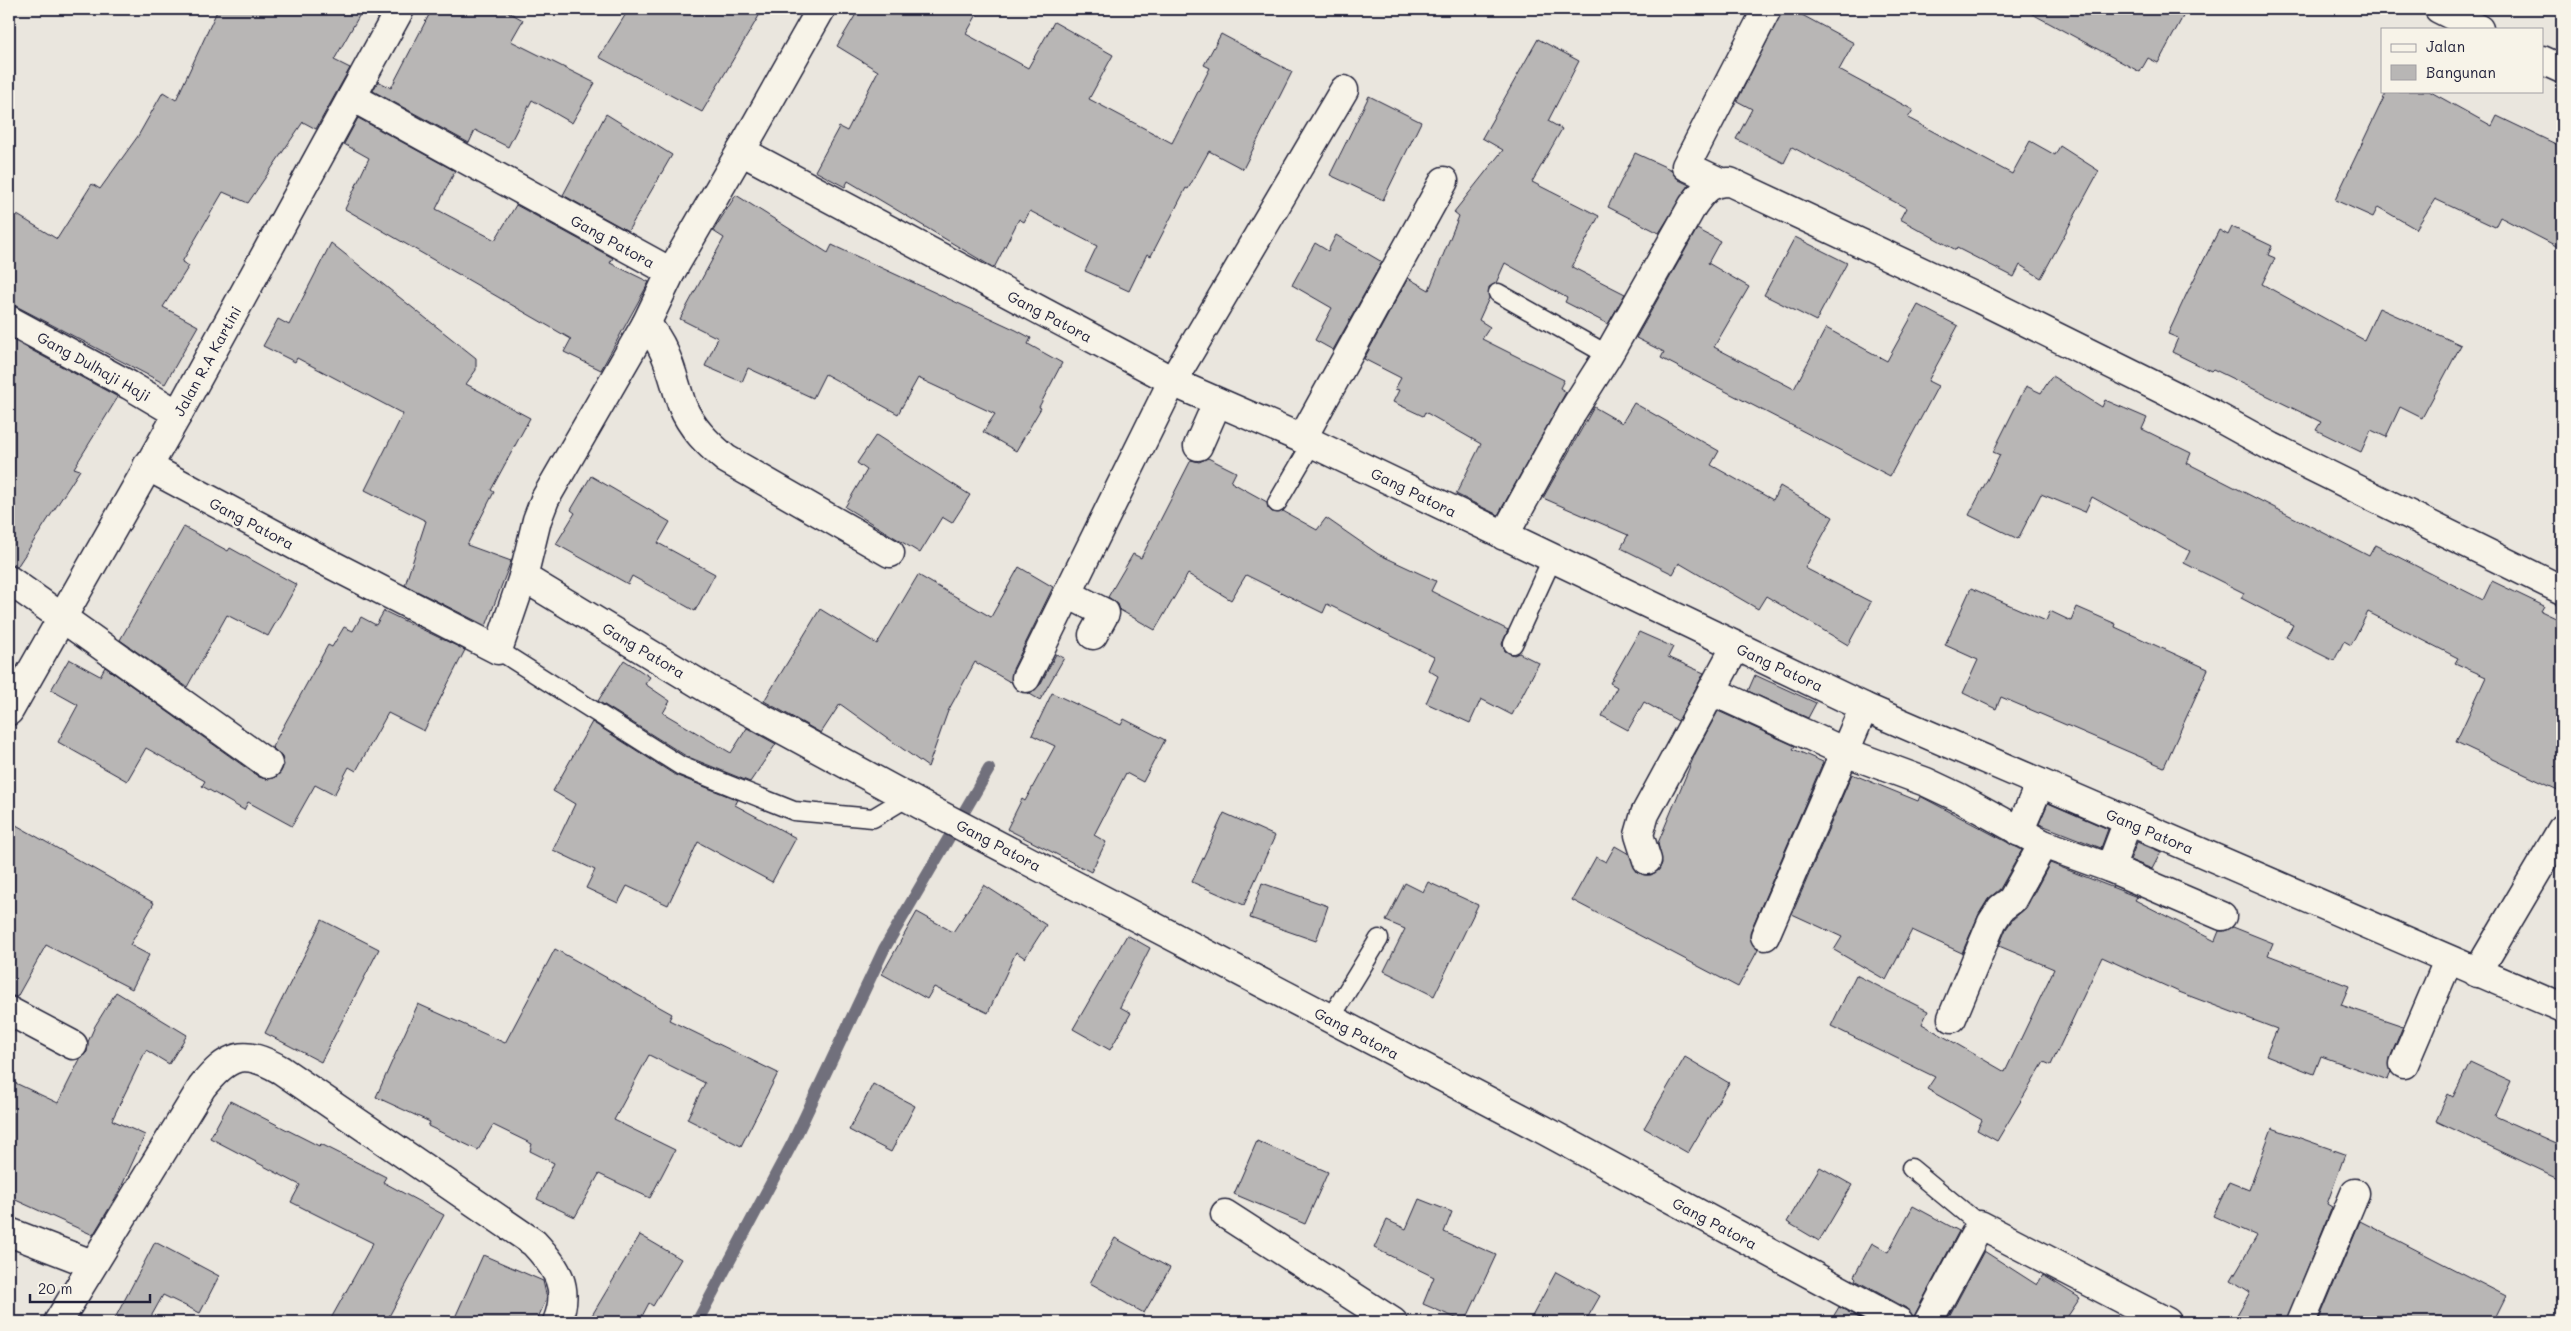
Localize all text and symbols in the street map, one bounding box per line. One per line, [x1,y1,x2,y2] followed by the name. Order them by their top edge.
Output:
[2381,28,2544,92] legend
[2426,36,2465,56] text: Jalan
[2426,62,2496,82] text: Bangunan
[567,210,659,272] street label: Gang Patora
[1004,285,1096,347] street label: Gang Patora
[168,302,246,420] street label: Jalan R.A Kartini
[34,327,154,405] street label: Gang Dulhaji Haji
[1368,463,1460,521] street label: Gang Patora
[206,492,298,554] street label: Gang Patora
[599,617,689,683] street label: Gang Patora
[1734,638,1826,696] street label: Gang Patora
[2103,804,2197,858] street label: Gang Patora
[953,814,1045,876] street label: Gang Patora
[1311,1002,1403,1064] street label: Gang Patora
[1669,1192,1761,1254] street label: Gang Patora
[30,1271,150,1303] scale bar
[38,1278,72,1298] text: 20 m

